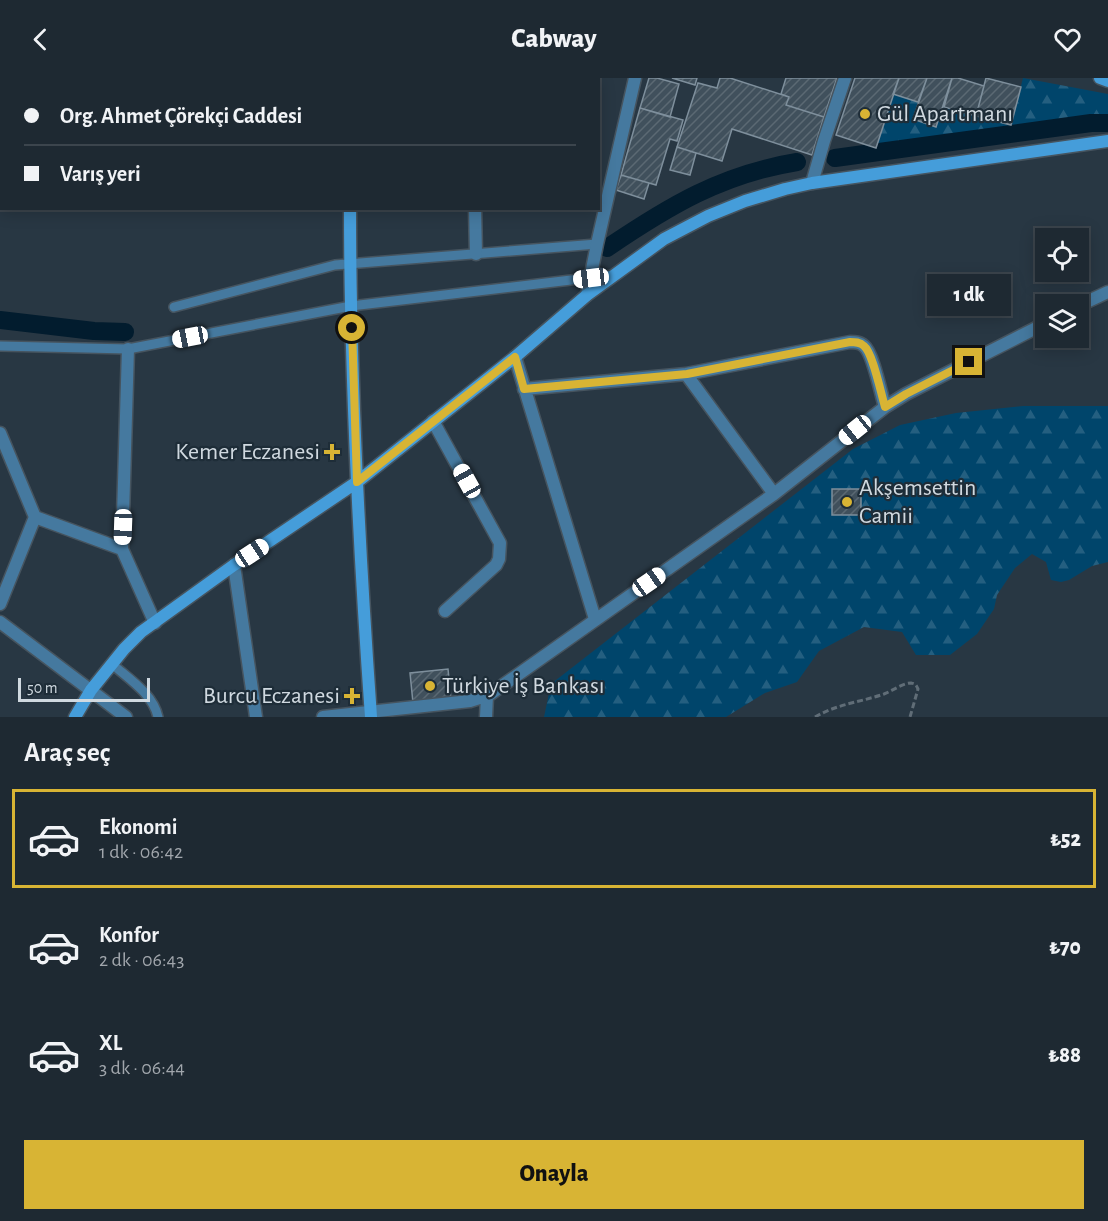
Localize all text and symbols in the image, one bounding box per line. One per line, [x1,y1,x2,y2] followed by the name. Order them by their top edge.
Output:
[24,23,57,56] icon: back
[1051,23,1084,56] icon: heart
[511,25,597,52] text: Cabway
[877,102,1013,126] place label: Gül Apartmanı
[60,105,302,127] text: Org. Ahmet Çörekçi Caddesi
[858,107,872,121] marker: Gül Apartmanı
[60,163,141,185] text: Varış yeri
[1035,228,1089,348] map controls
[1035,228,1089,282] button: locate
[572,267,610,289] car
[927,275,1011,317] callout: 1 dk
[953,285,985,305] text: 1 dk
[1035,294,1089,348] button: layers
[338,314,365,341] route start
[171,325,209,349] car
[955,348,982,375] route end
[835,412,875,448] car
[175,440,320,464] place label: Kemer Eczanesi
[325,445,339,459] marker: Kemer Eczanesi
[450,461,484,501] car
[859,476,976,528] place label: Akşemsettin Camii
[840,495,854,509] marker: Akşemsettin Camii
[113,509,133,545] car
[232,536,272,570] car
[629,564,669,600] car
[442,673,605,698] place label: Türkiye İş Bankası
[18,675,150,702] scale bar
[423,679,437,693] marker: Türkiye İş Bankası
[27,680,58,696] text: 50 m
[203,684,340,708] place label: Burcu Eczanesi
[345,689,359,703] marker: Burcu Eczanesi
[24,739,110,766] text: Araç seç
[27,812,81,866] icon: car
[99,816,178,838] text: Ekonomi
[1050,828,1081,850] text: ₺52
[99,842,183,862] text: 1 dk · 06:42
[27,920,81,974] icon: car
[99,924,159,946] text: Konfor
[1049,936,1081,958] text: ₺70
[99,950,184,970] text: 2 dk · 06:43
[27,1028,81,1082] icon: car
[99,1032,122,1054] text: XL
[1048,1044,1081,1066] text: ₺88
[99,1058,185,1078] text: 3 dk · 06:44
[24,1140,1084,1209] button: Onayla

